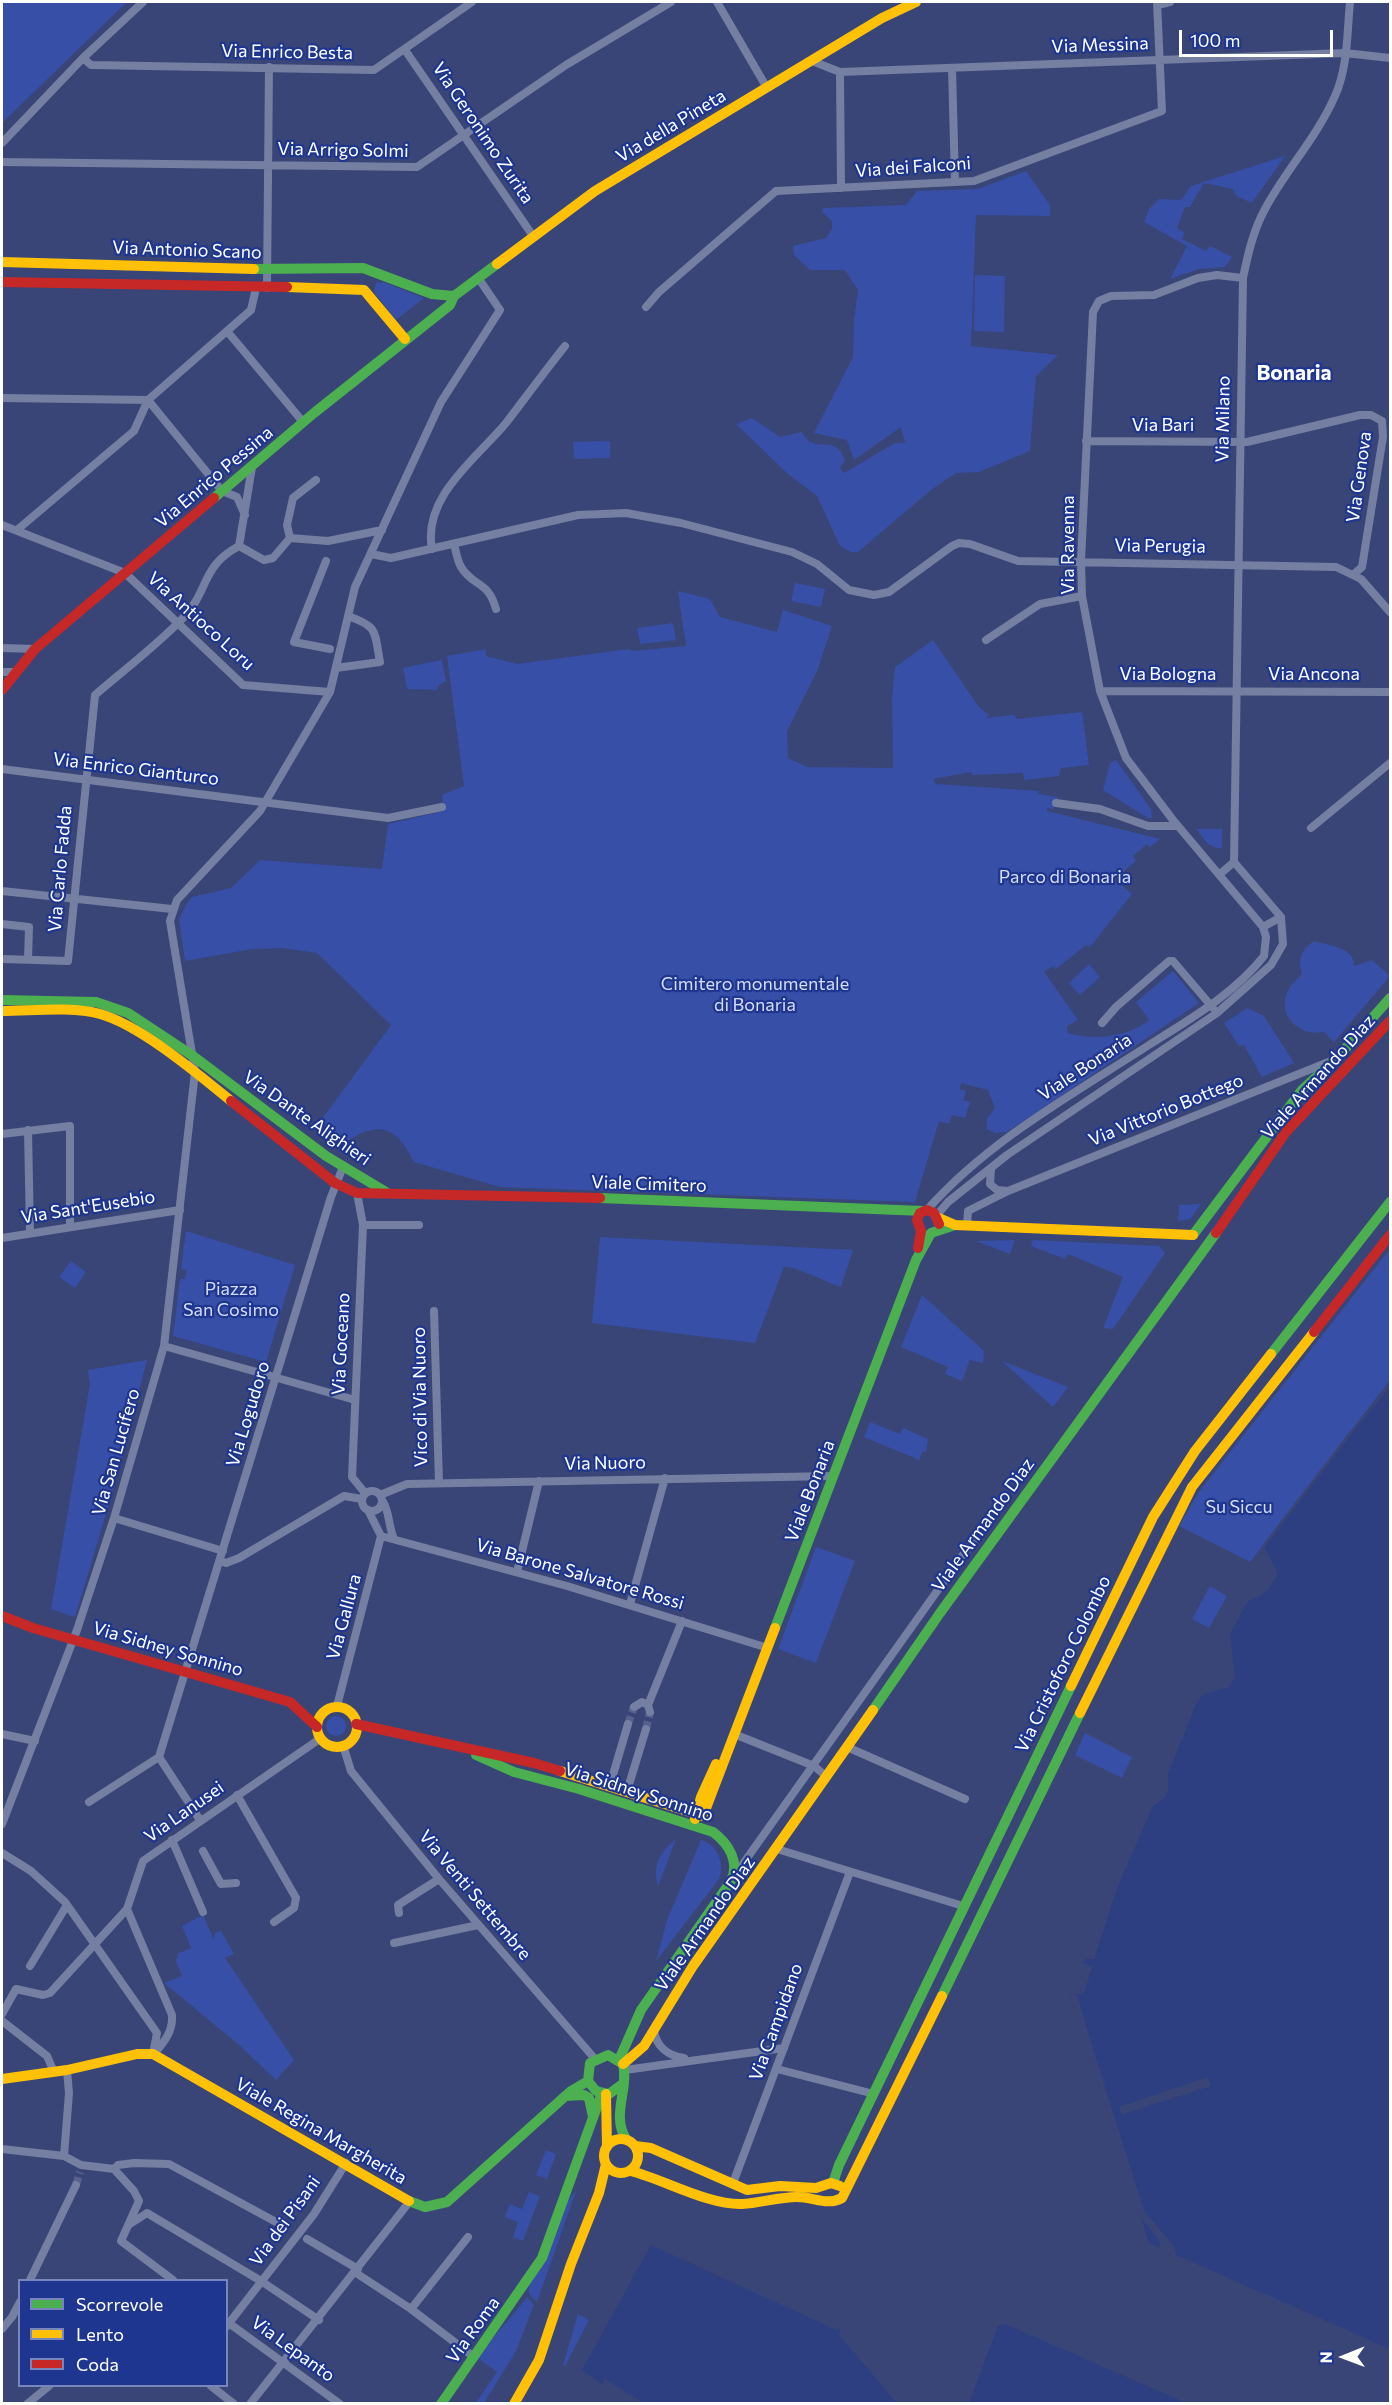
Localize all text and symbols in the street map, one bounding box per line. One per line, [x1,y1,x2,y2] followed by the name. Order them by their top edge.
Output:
[1182,18,1336,56] scale bar
[1190,29,1240,51] text: 100 m
[1051,33,1149,57] street label: Via Messina
[221,40,353,64] street label: Via Enrico Besta
[428,58,538,208] street label: Via Geronimo Zurita
[612,85,730,167] street label: Via della Pineta
[277,138,409,162] street label: Via Arrigo Solmi
[854,152,972,182] street label: Via dei Falconi
[112,237,262,263] street label: Via Antonio Scano
[1256,360,1332,386] district label: Bonaria
[1211,375,1235,463] street label: Via Milano
[1132,414,1194,436] street label: Via Bari
[151,421,277,533] street label: Via Enrico Pessina
[1342,430,1376,524] street label: Via Genova
[1057,495,1079,595] street label: Via Ravenna
[1114,534,1206,558] street label: Via Perugia
[143,567,259,675] street label: Via Antioco Loru
[1119,663,1217,685] street label: Via Bologna
[1268,663,1360,685] street label: Via Ancona
[52,748,220,790] street label: Via Enrico Gianturco
[44,805,76,933] street label: Via Carlo Fadda
[999,866,1131,888] park label: Parco di Bonaria
[661,973,849,1016] park label: Cimitero monumentale di Bonaria
[1257,1010,1379,1144] street label: Viale Armando Diaz
[1034,1029,1136,1105] street label: Viale Bonaria
[239,1066,375,1170] street label: Via Dante Alighieri
[1085,1069,1247,1151] street label: Via Vittorio Bottego
[591,1171,707,1197] street label: Viale Cimitero
[19,1186,157,1228] street label: Via Sant'Eusebio
[183,1278,279,1320] park label: Piazza San Cosimo
[328,1292,354,1396] street label: Via Goceano
[408,1327,432,1467] street label: Vico di Via Nuoro
[222,1358,274,1470] street label: Via Logudoro
[88,1386,144,1518] street label: Via San Lucifero
[781,1437,839,1545] street label: Viale Bonaria
[564,1451,646,1475] street label: Via Nuoro
[927,1454,1039,1596] street label: Viale Armando Diaz
[1205,1496,1273,1518] park label: Su Siccu
[473,1534,687,1614] street label: Via Barone Salvatore Rossi
[322,1572,366,1662] street label: Via Gallura
[1011,1572,1115,1756] street label: Via Cristoforo Colombo
[90,1617,246,1681] street label: Via Sidney Sonnino
[562,1758,716,1826] street label: Via Sidney Sonnino
[140,1777,228,1847] street label: Via Lanusei
[414,1826,536,1964] street label: Via Venti Settembre
[650,1852,760,1996] street label: Viale Armando Diaz
[745,1960,807,2084] street label: Via Campidano
[231,2073,411,2189] street label: Viale Regina Margherita
[245,2172,325,2270] street label: Via dei Pisani
[18,2279,228,2387] legend
[442,2292,504,2368] street label: Via Roma
[76,2293,163,2315] text: Scorrevole
[247,2311,339,2387] street label: Via Lepanto
[76,2323,124,2345] text: Lento
[1314,2327,1374,2387] north arrow
[1316,2351,1335,2363] text: N
[76,2353,119,2375] text: Coda

